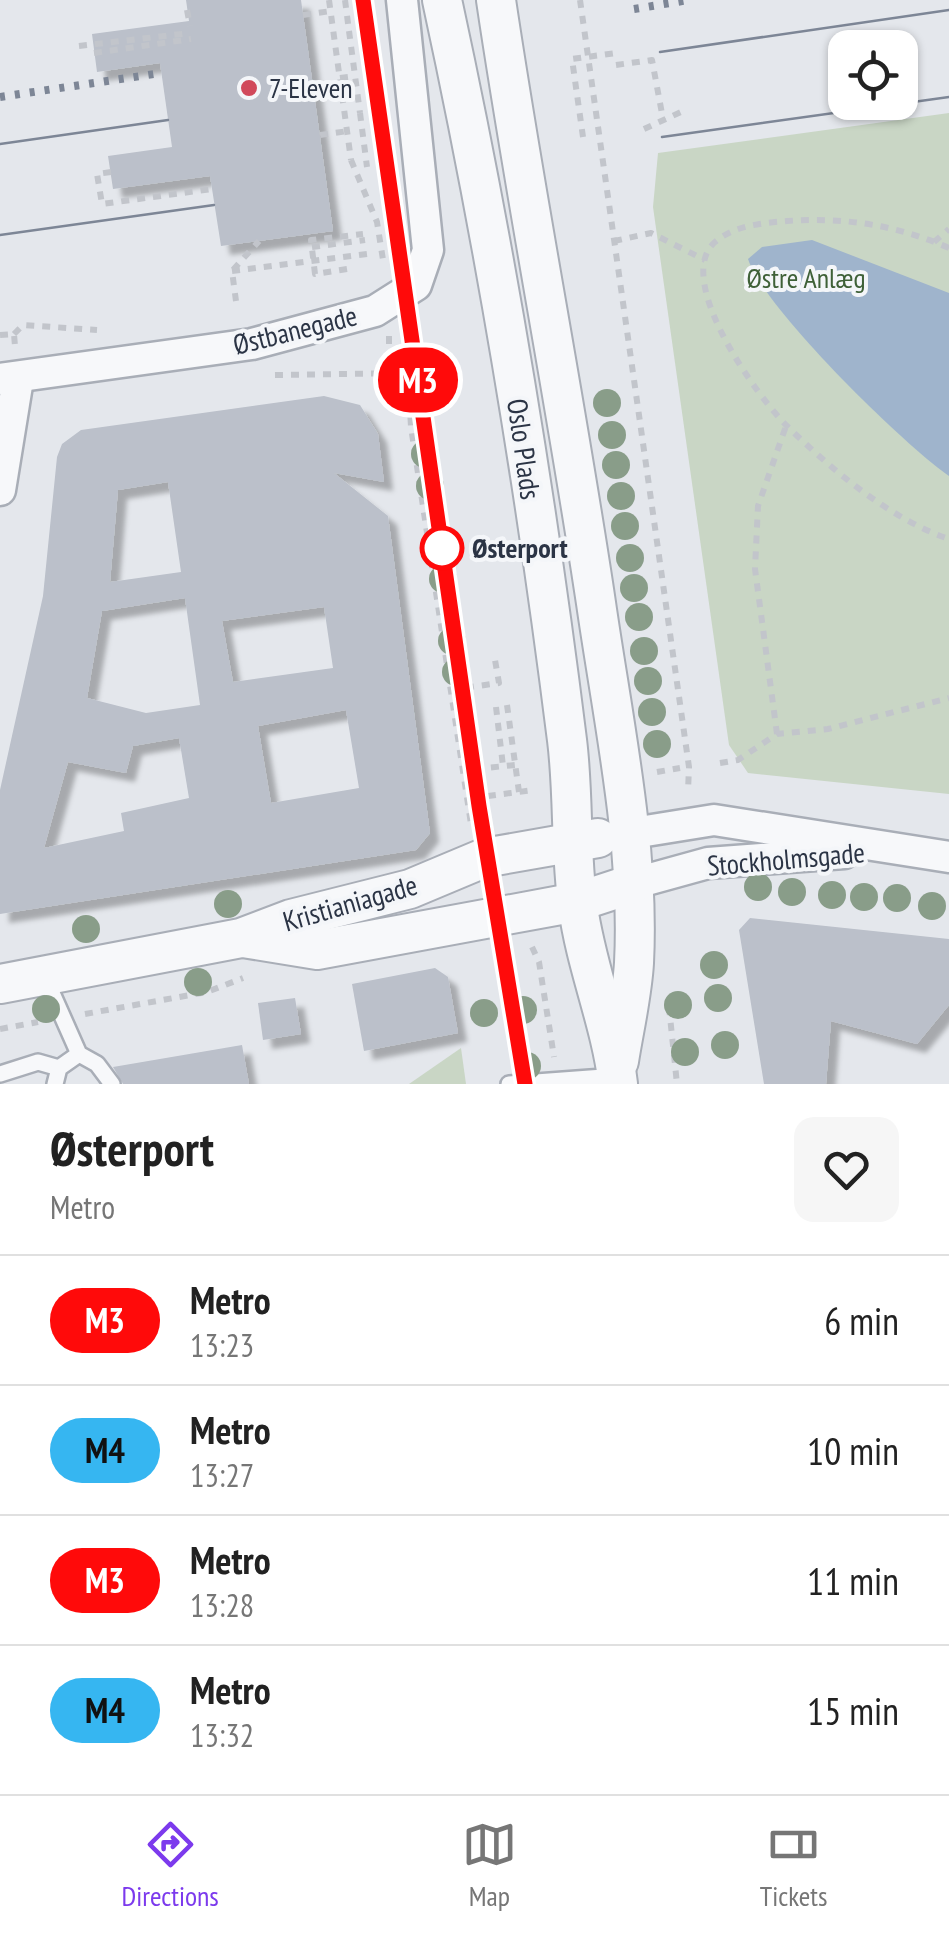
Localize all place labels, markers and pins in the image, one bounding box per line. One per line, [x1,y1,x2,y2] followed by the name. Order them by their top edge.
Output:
[269,69,353,106] place label: 7-Eleven
[238,77,260,99] marker: 7-Eleven
[421,527,463,569] marker: Østerport
[472,529,568,566] place label: Østerport

